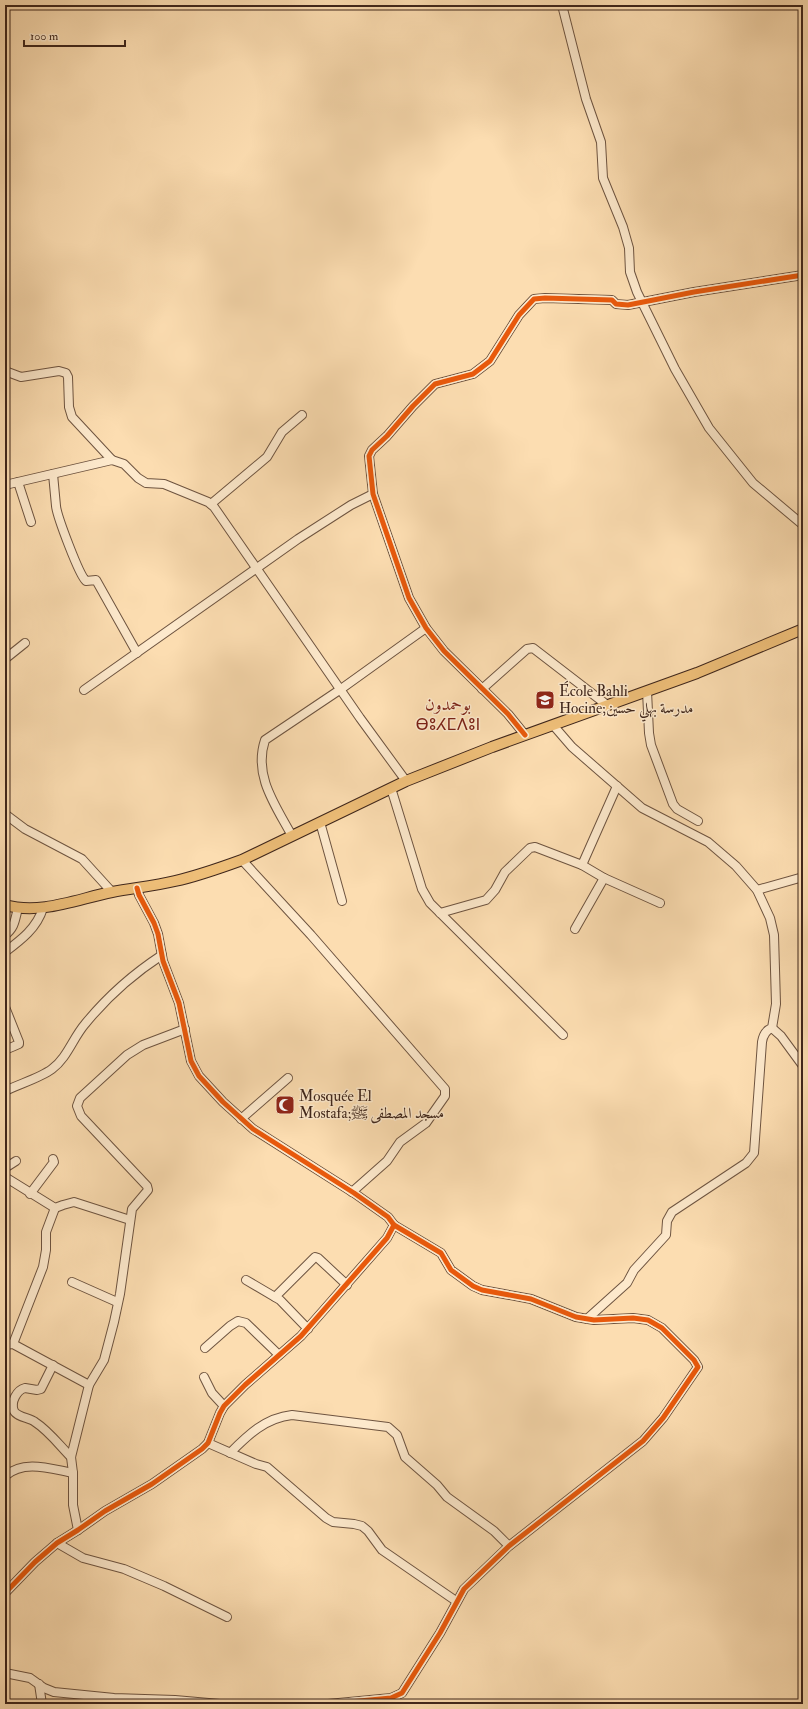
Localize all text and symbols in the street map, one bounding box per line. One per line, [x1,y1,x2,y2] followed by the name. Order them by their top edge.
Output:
[24,22,125,48] scale bar
[30,29,59,44] text: 100 m
[559,680,693,722] place label: École Bahli Hocine;مدرسة بهلي حسين
[534,689,556,711] school or university icon: École Bahli Hocine;مدرسة بهلي حسين
[416,694,480,735] district label: بوحمدون ⴱⵓⵃⵎⴷⵓⵏ
[299,1087,444,1124] place label: Mosquée El Mostafa;مسجد المصطفى ﷺ
[274,1094,296,1116] mosque icon: Mosquée El Mostafa;مسجد المصطفى ﷺ

